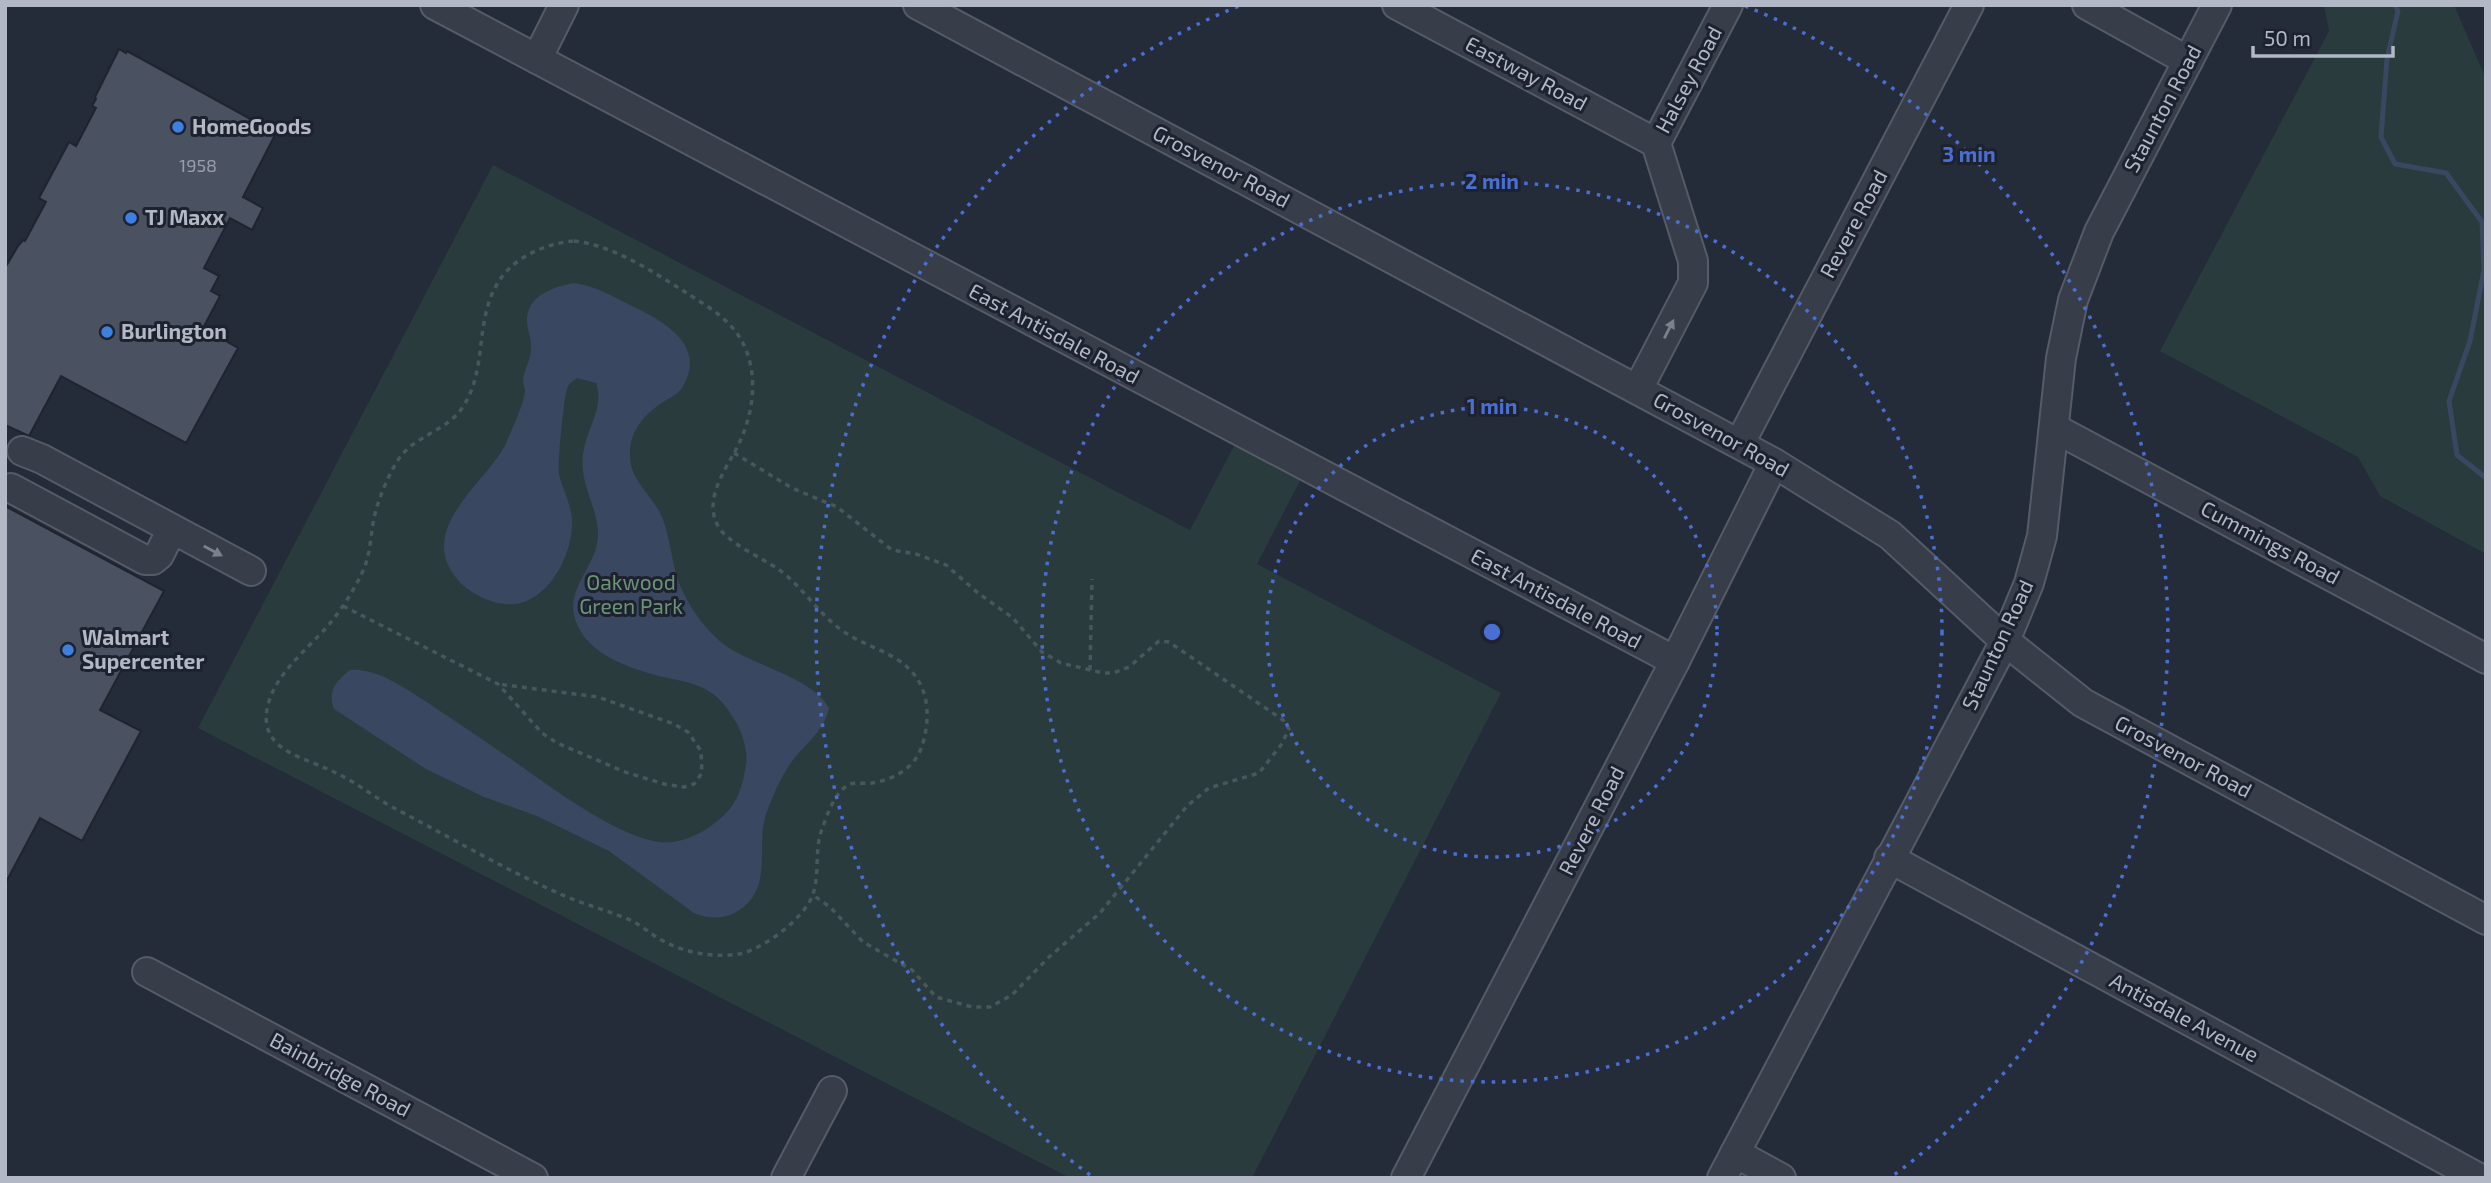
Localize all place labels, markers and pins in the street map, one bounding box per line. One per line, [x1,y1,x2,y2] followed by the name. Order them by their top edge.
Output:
[192,113,311,138] place label: HomeGoods
[170,119,186,135] marker: HomeGoods
[145,204,224,229] place label: TJ Maxx
[123,210,139,226] marker: TJ Maxx
[121,318,227,343] place label: Burlington
[99,324,115,340] marker: Burlington
[1480,620,1504,644] centre of rings
[82,624,204,673] place label: Walmart Supercenter
[60,642,76,658] marker: Walmart Supercenter

